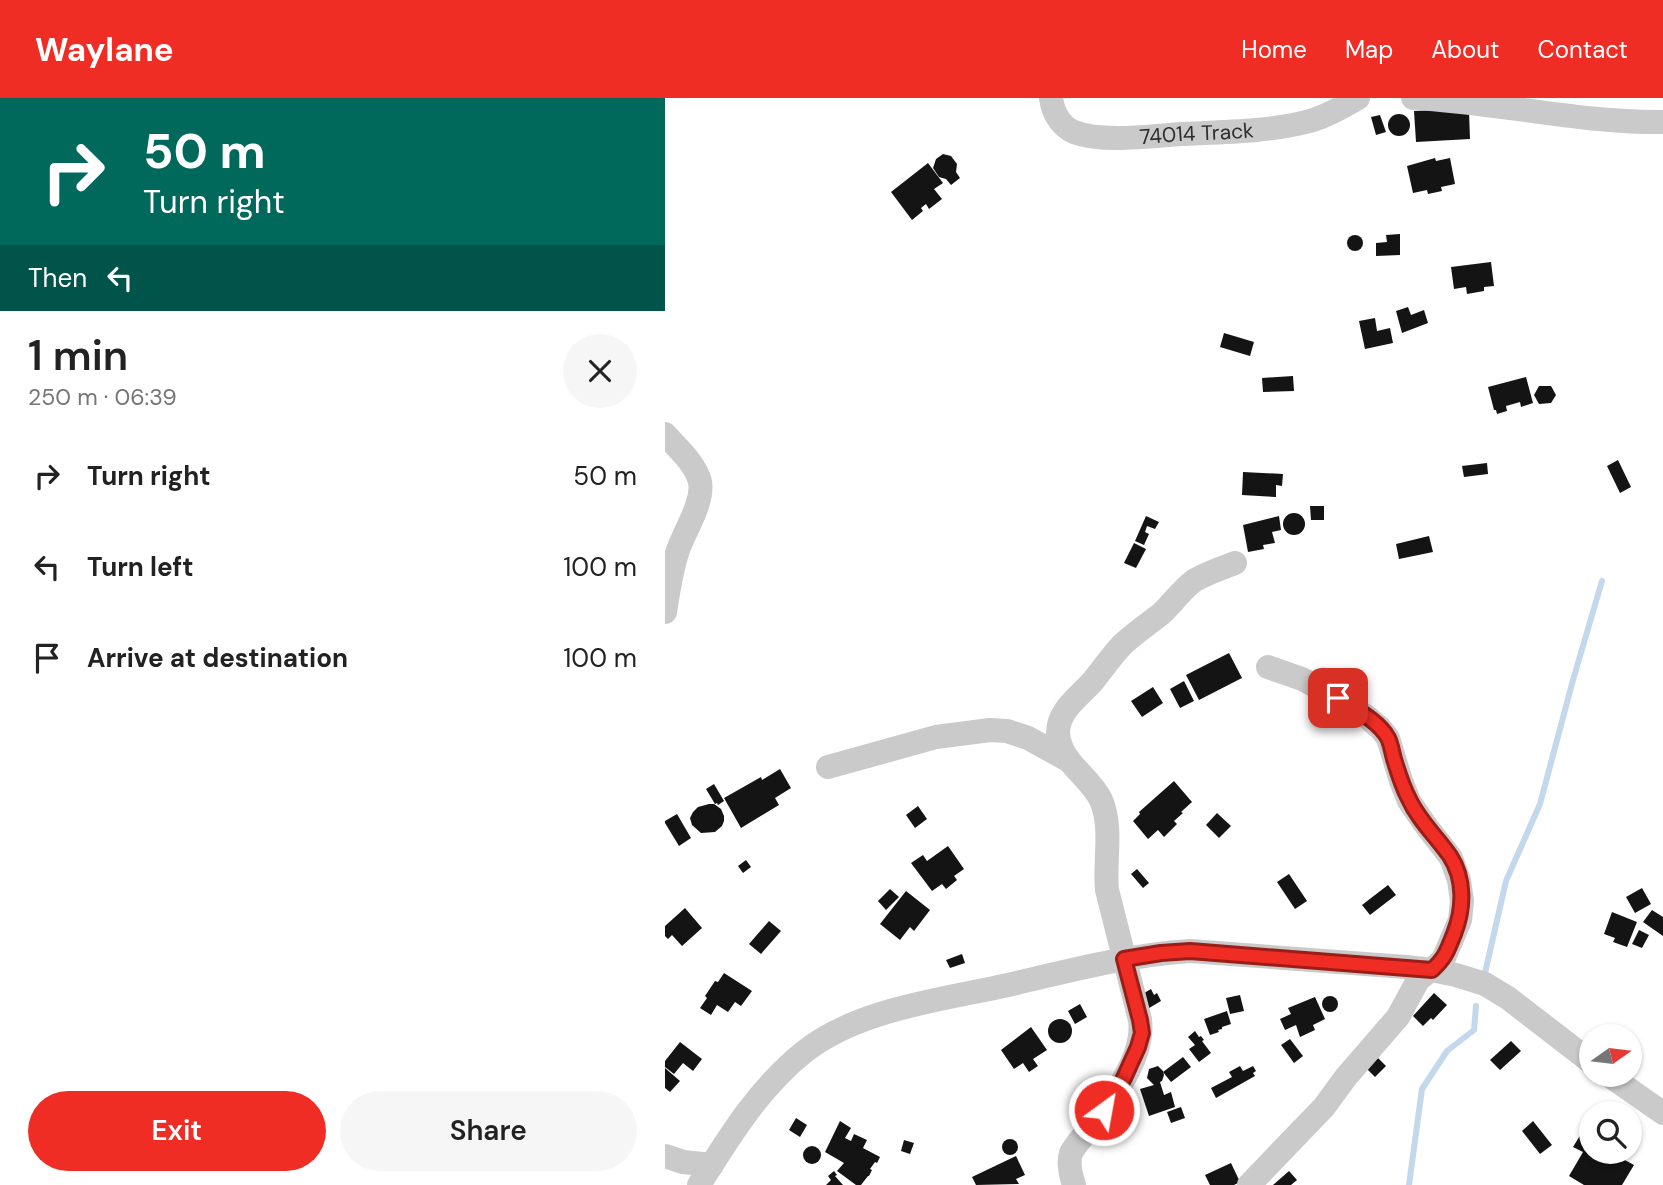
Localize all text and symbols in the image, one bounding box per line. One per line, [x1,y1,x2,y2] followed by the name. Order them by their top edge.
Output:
[35,28,174,71] text: Waylane
[1241,34,1307,65] text: Home
[1345,34,1393,65] text: Map
[1431,34,1500,65] text: About
[1538,34,1628,65] text: Contact
[1139,116,1255,151] street label: 74014 Track
[143,119,266,183] text: 50 m
[28,126,119,217] icon: right
[143,181,285,223] text: Turn right
[101,259,139,297] icon: left
[28,261,87,295] text: Then
[28,328,128,383] text: 1 min
[563,334,637,408] button: close
[28,382,177,412] text: 250 m · 06:39
[28,457,66,495] icon: right
[87,459,211,493] text: Turn right
[573,459,637,493] text: 50 m
[28,548,66,586] icon: left
[87,550,194,584] text: Turn left
[563,550,637,584] text: 100 m
[28,639,66,677] icon: arrive
[87,641,348,675] text: Arrive at destination
[563,641,637,675] text: 100 m
[1308,668,1368,728] pin
[1319,679,1357,717] icon: arrive
[1579,1024,1641,1087] north arrow
[1579,1024,1642,1164] map controls
[1067,1073,1141,1147] position arrow
[28,1091,326,1171] button: Exit
[340,1091,637,1171] button: Share
[1579,1101,1642,1164] button: search

